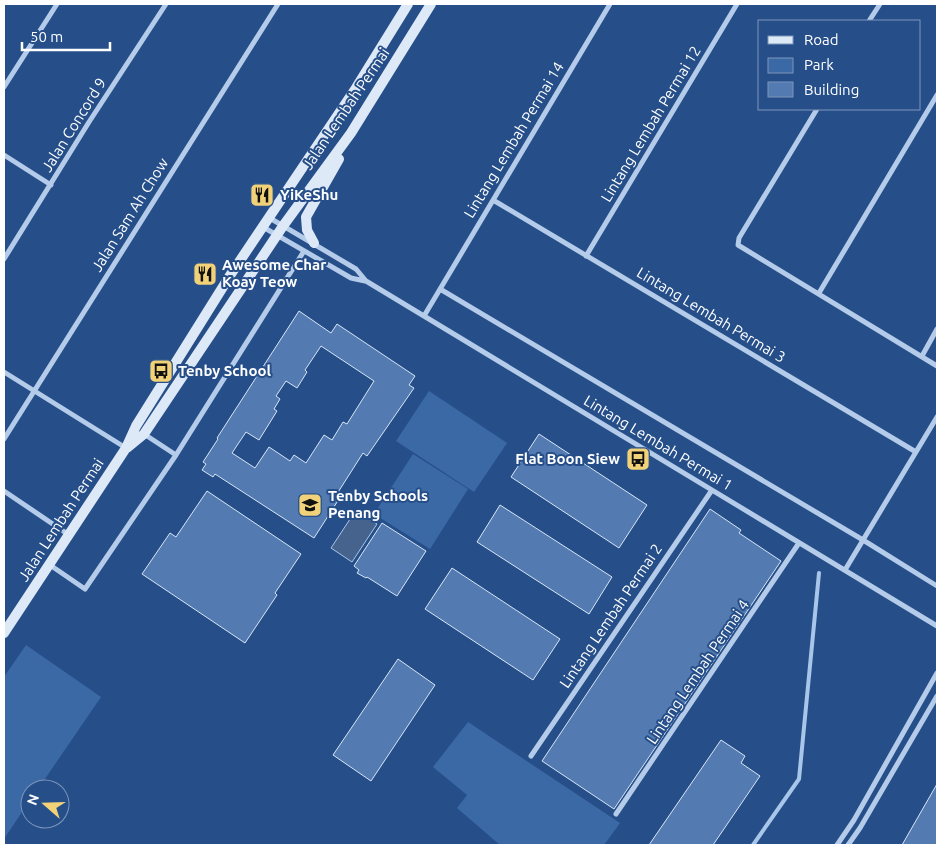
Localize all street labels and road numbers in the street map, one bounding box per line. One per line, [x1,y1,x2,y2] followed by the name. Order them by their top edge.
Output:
[597,43,704,205] street label: Lintang Lembah Permai 12
[299,45,393,173] street label: Jalan Lembah Permai
[460,59,567,221] street label: Lintang Lembah Permai 14
[38,75,109,175] street label: Jalan Concord 9
[88,155,172,275] street label: Jalan Sam Ah Chow
[634,263,789,366] street label: Lintang Lembah Permai 3
[581,391,736,494] street label: Lintang Lembah Permai 1
[14,455,107,584] street label: Jalan Lembah Permai
[556,540,665,691] street label: Lintang Lembah Permai 2
[643,596,752,747] street label: Lintang Lembah Permai 4

